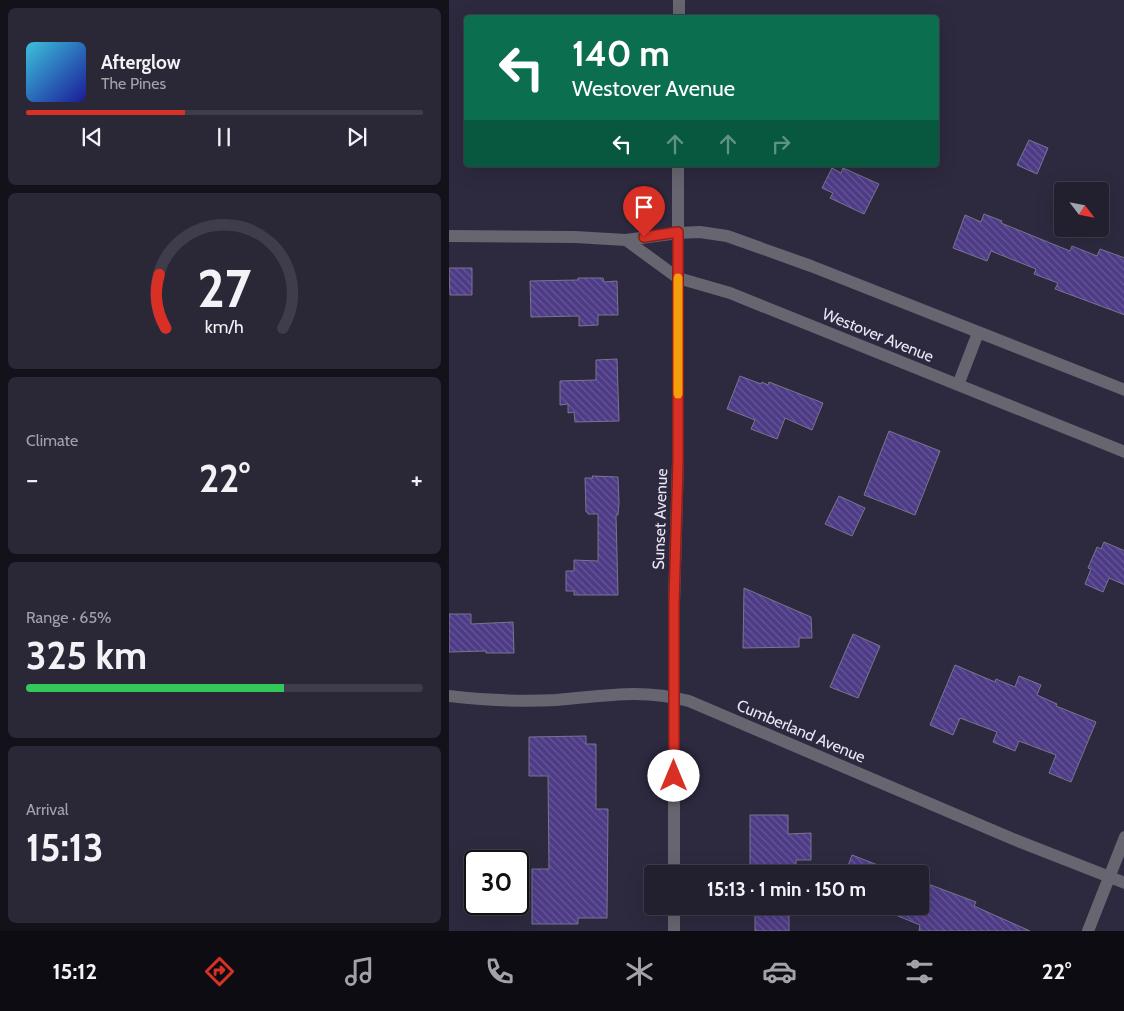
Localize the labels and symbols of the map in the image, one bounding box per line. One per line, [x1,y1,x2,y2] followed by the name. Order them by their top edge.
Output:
[1054,182,1109,238] north arrow
[623,186,665,237] pin
[819,304,937,366] street label: Westover Avenue
[649,468,671,570] street label: Sunset Avenue
[734,695,868,767] street label: Cumberland Avenue
[647,749,699,801] position arrow
[464,850,529,915] speed limit sign: 30

